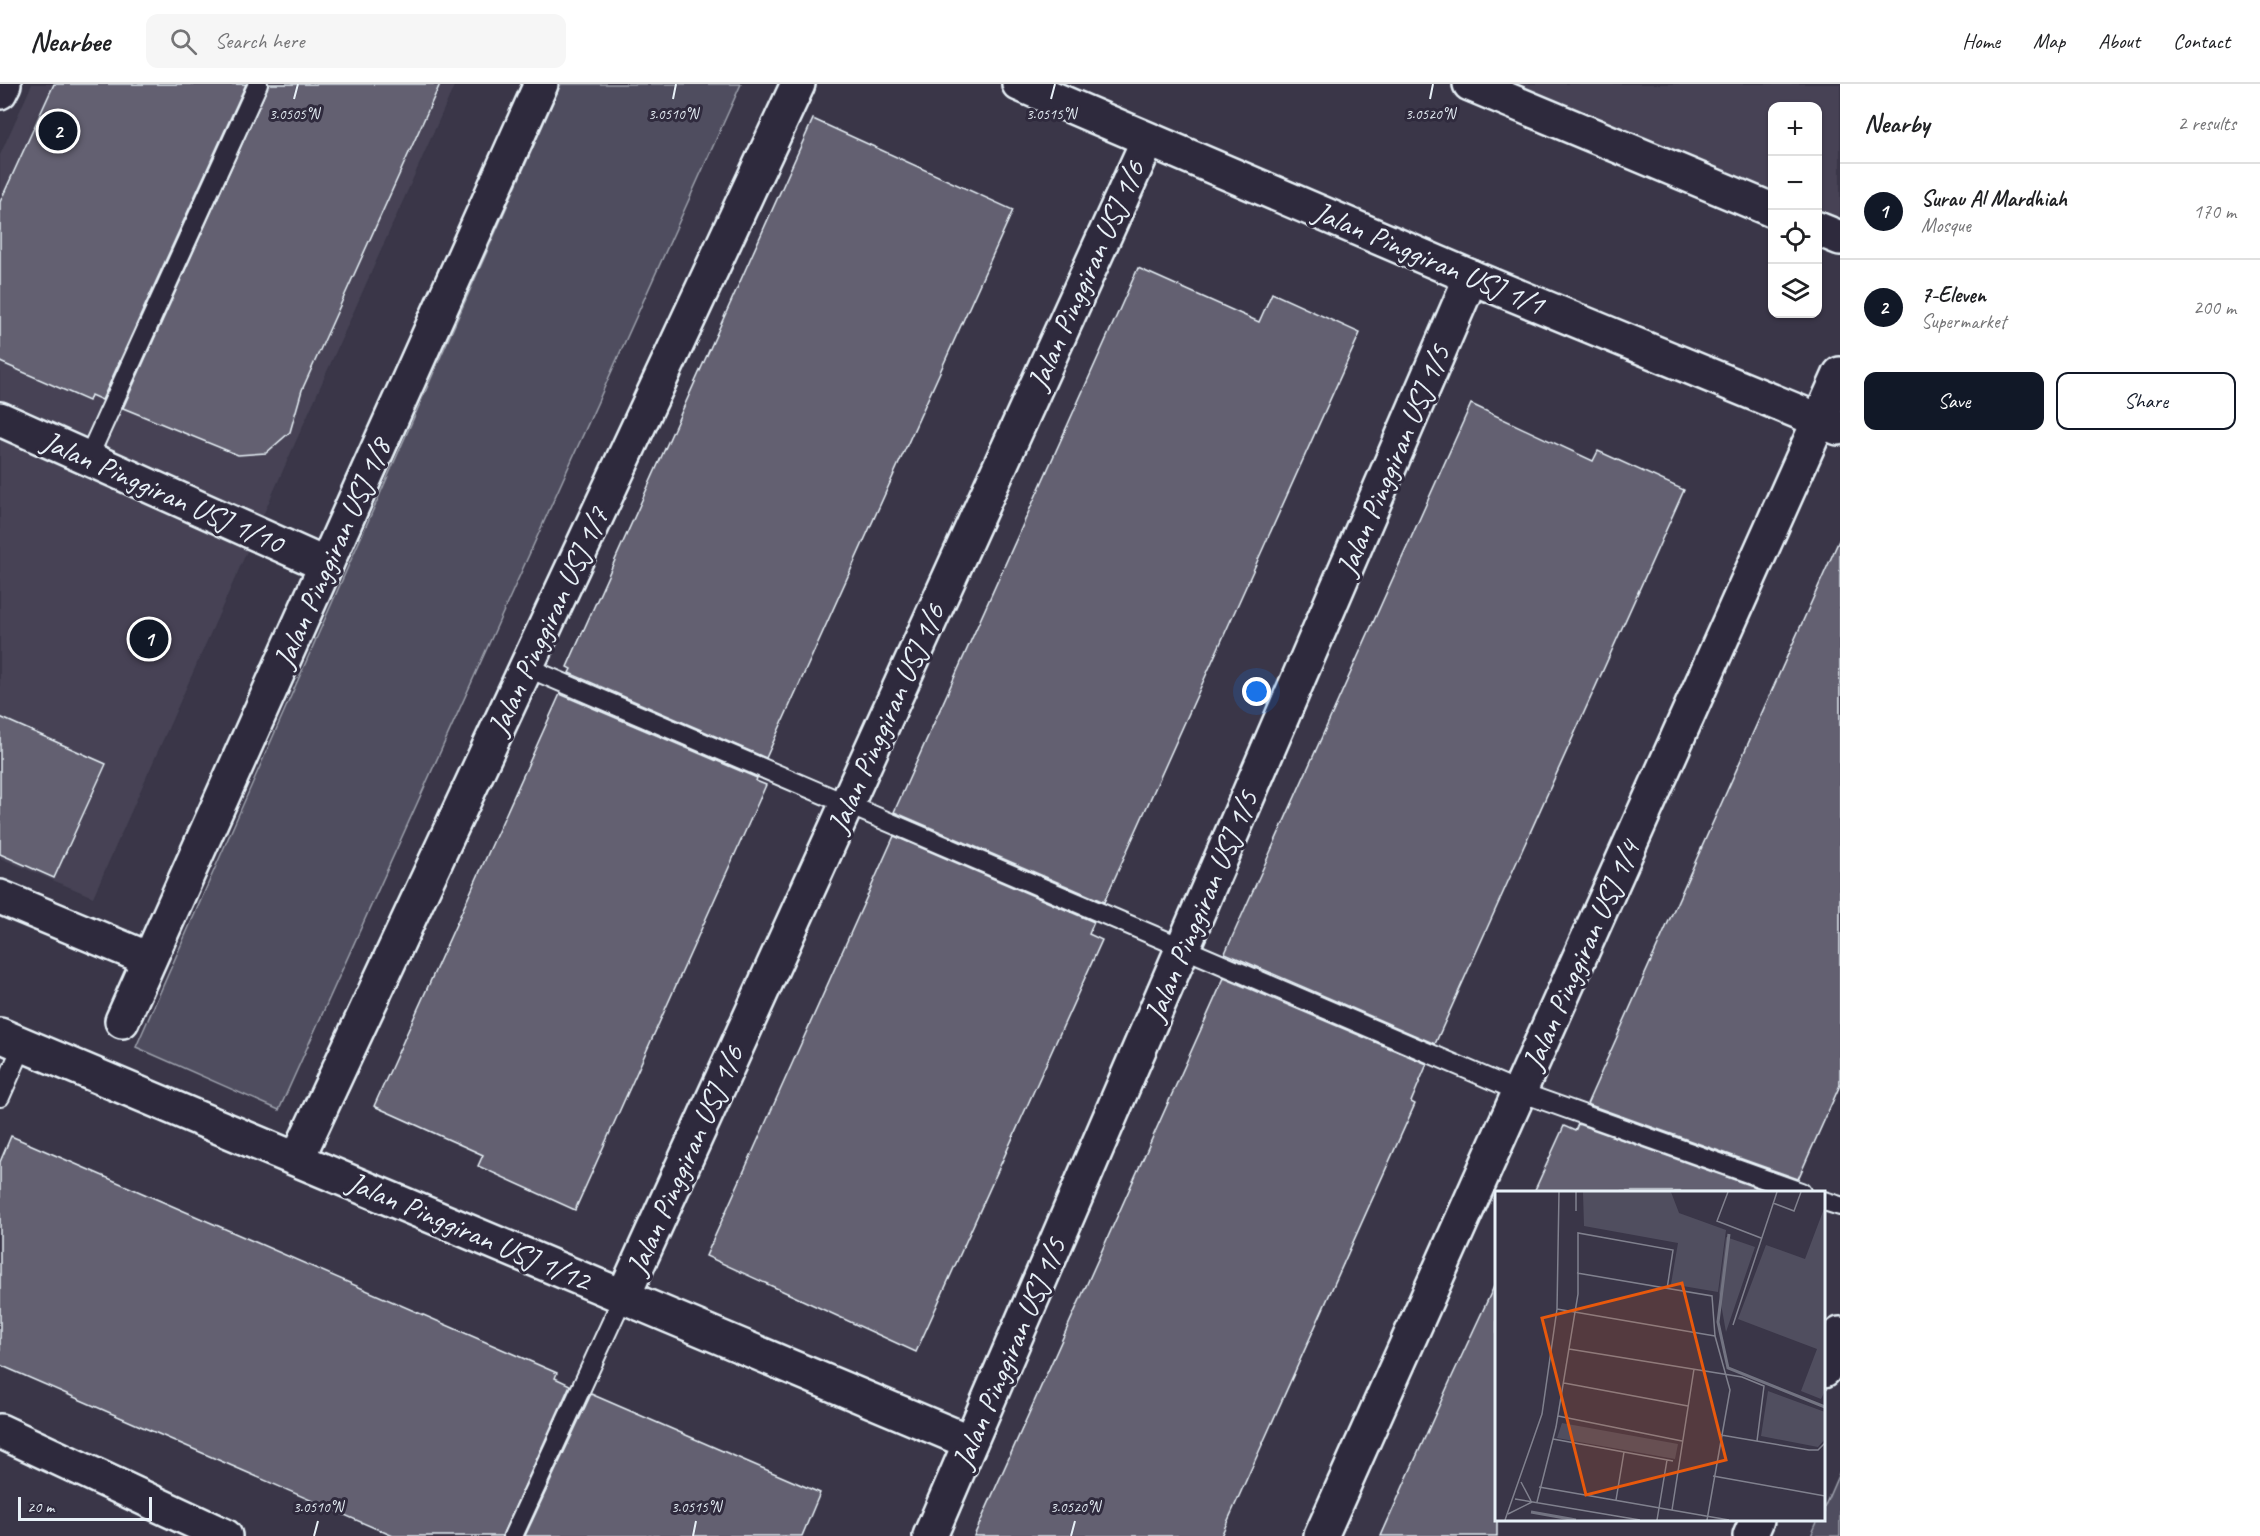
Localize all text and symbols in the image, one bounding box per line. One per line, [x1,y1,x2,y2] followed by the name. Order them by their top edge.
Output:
[146,14,566,68] search box
[30,24,110,59] text: Nearbee
[167,25,200,58] icon: search
[215,27,304,55] text: Search here
[1962,28,2000,54] text: Home
[2033,28,2065,54] text: Map
[2098,28,2140,54] text: About
[2173,28,2230,54] text: Contact
[1768,102,1822,318] map controls
[1768,102,1822,156] button: +
[269,105,322,124] text: 3.0505°N
[648,105,701,124] text: 3.0510°N
[1026,105,1079,124] text: 3.0515°N
[1405,105,1458,124] text: 3.0520°N
[1864,107,1929,140] text: Nearby
[38,108,78,154] pin: 2
[2177,111,2236,136] text: 2 results
[1018,153,1154,397] street label: Jalan Pinggiran USJ 1/6
[1768,156,1822,210] button: −
[1921,185,2067,213] text: Surau Al Mardhiah
[1306,192,1551,324] street label: Jalan Pinggiran USJ 1/1
[1879,199,1888,224] text: 1
[2193,199,2236,224] text: 170 m
[1768,210,1822,264] button: locate
[1921,213,1971,238] text: Mosque
[1768,264,1822,318] button: layers
[1921,281,1986,309] text: 7-Eleven
[1879,295,1888,320] text: 2
[2193,295,2236,320] text: 200 m
[1921,309,2006,334] text: Supermarket
[1327,338,1459,583] street label: Jalan Pinggiran USJ 1/5
[1864,372,2044,430] button: Save
[2056,372,2236,430] button: Share
[35,421,292,563] street label: Jalan Pinggiran USJ 1/10
[264,430,401,675] street label: Jalan Pinggiran USJ 1/8
[478,500,618,743] street label: Jalan Pinggiran USJ 1/7
[818,596,954,840] street label: Jalan Pinggiran USJ 1/6
[130,616,168,662] pin: 1
[1242,677,1271,706] your location
[1135,784,1267,1029] street label: Jalan Pinggiran USJ 1/5
[1513,832,1650,1077] street label: Jalan Pinggiran USJ 1/4
[617,1038,753,1282] street label: Jalan Pinggiran USJ 1/6
[340,1162,598,1300] street label: Jalan Pinggiran USJ 1/12
[1495,1191,1825,1521] inset map
[943,1231,1075,1476] street label: Jalan Pinggiran USJ 1/5
[18,1494,152,1522] scale bar
[27,1497,54,1517] text: 20 m
[293,1498,346,1517] text: 3.0510°N
[671,1498,724,1517] text: 3.0515°N
[1050,1498,1103,1517] text: 3.0520°N

